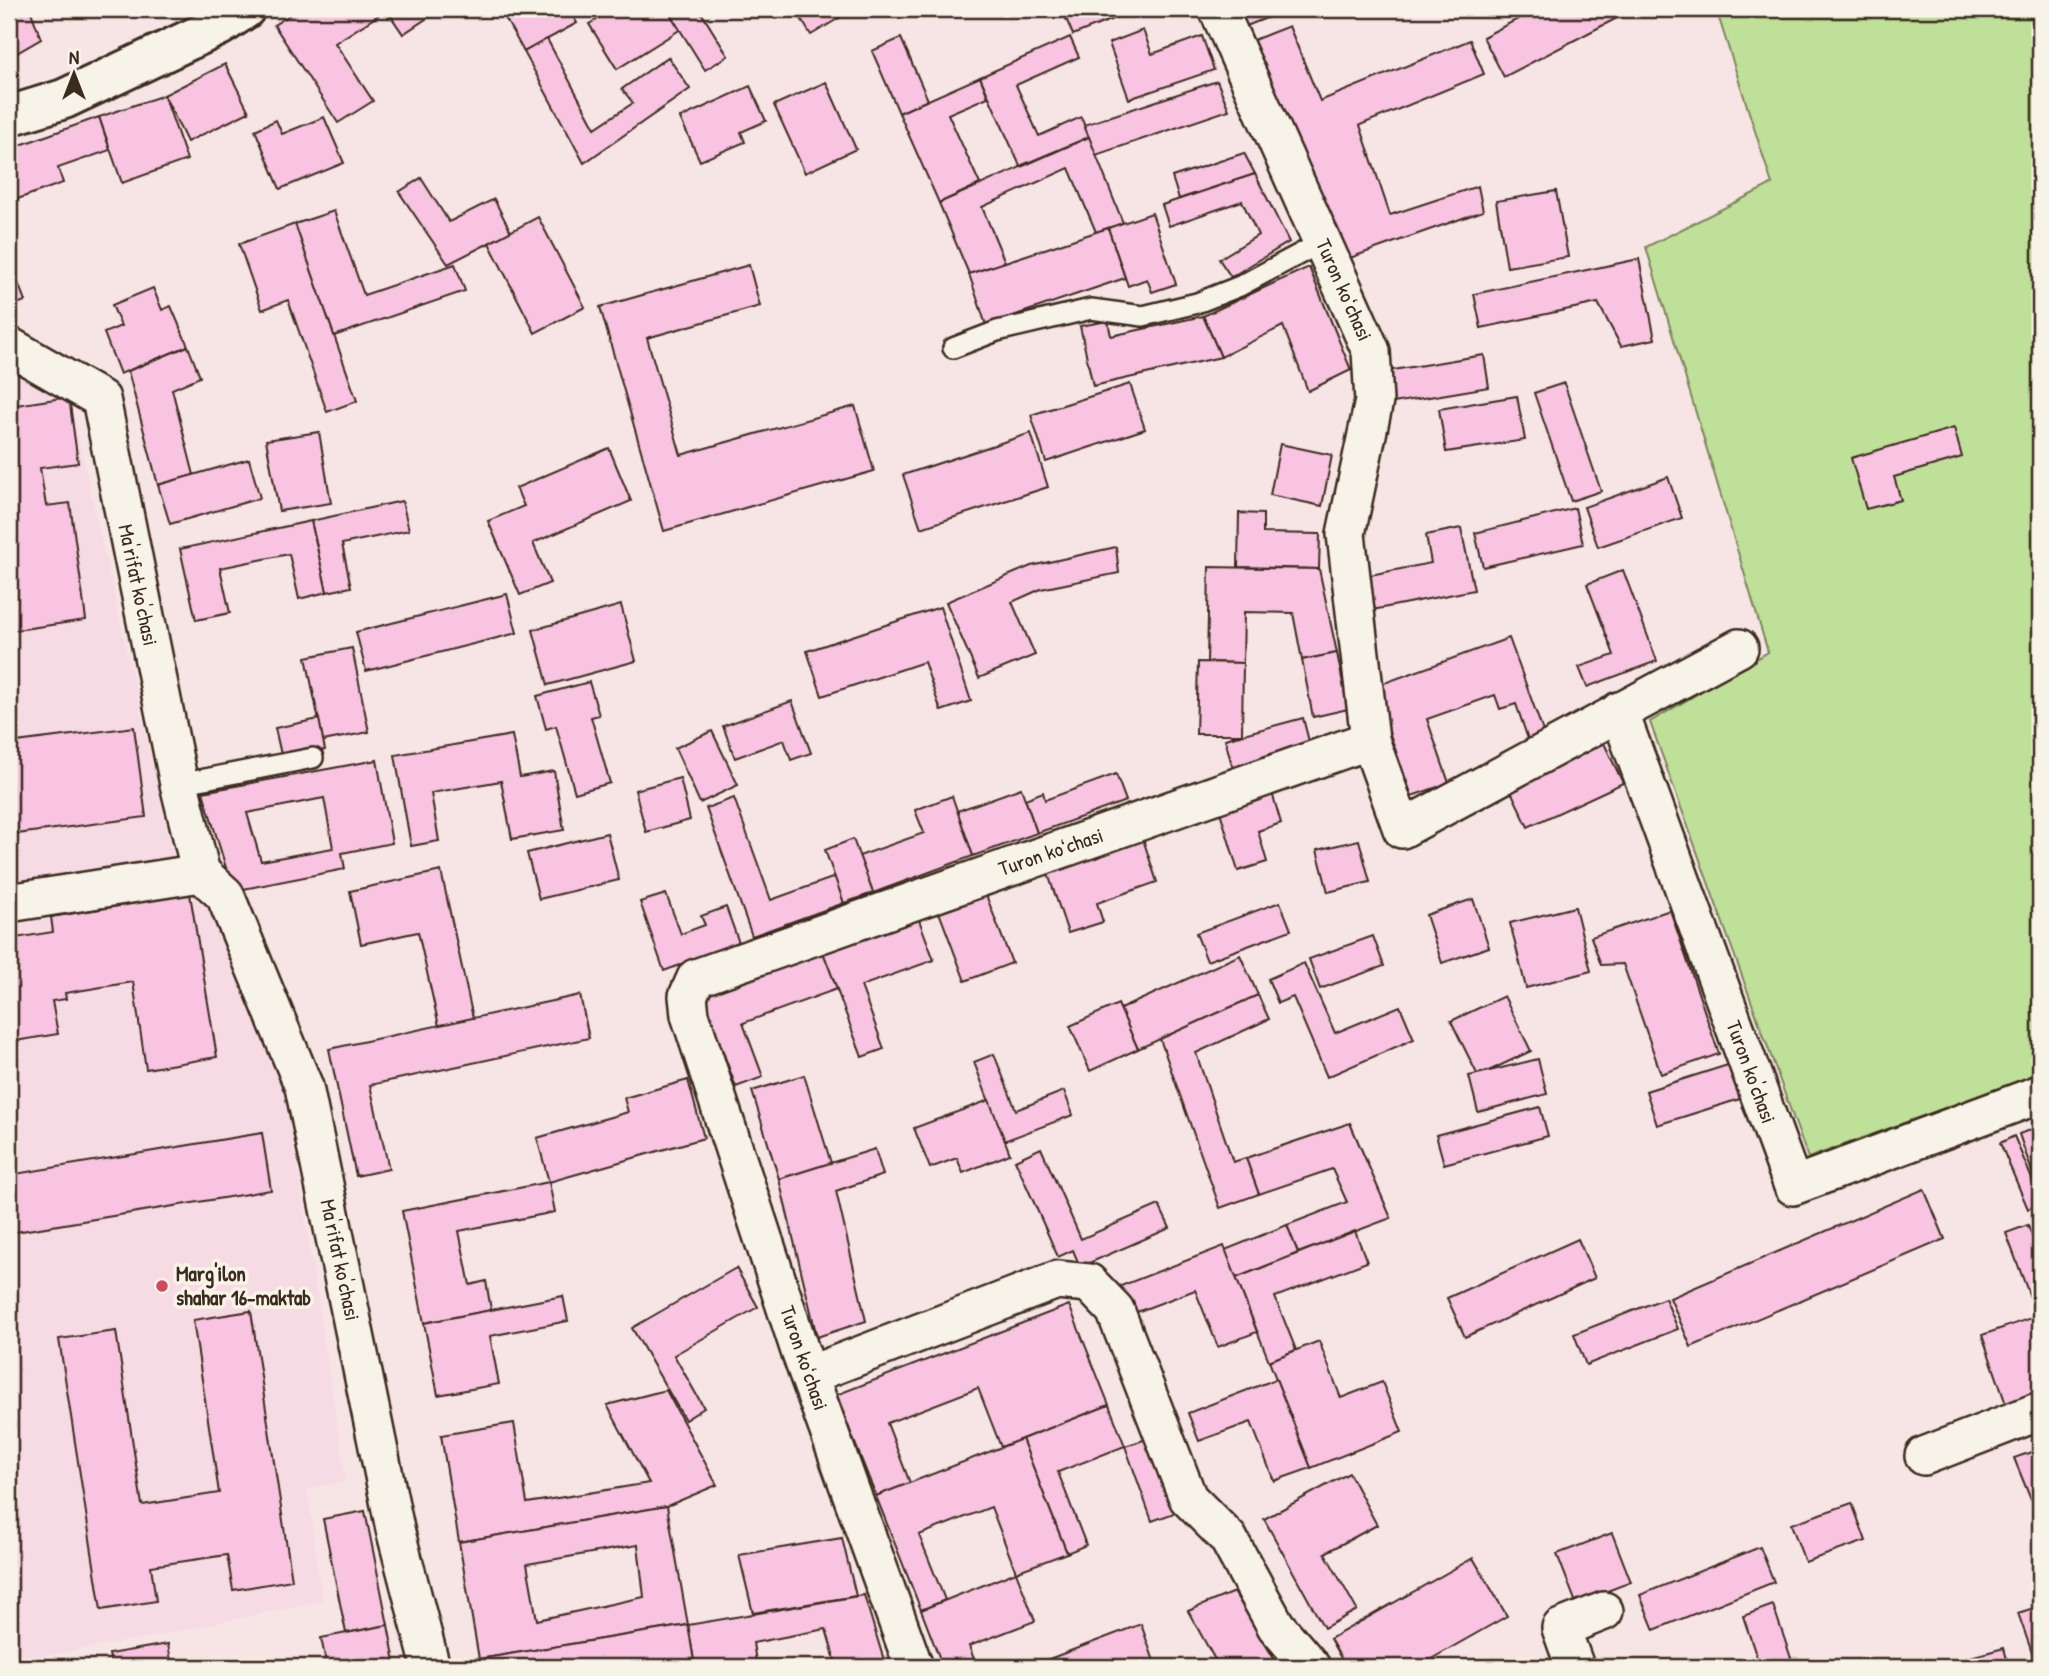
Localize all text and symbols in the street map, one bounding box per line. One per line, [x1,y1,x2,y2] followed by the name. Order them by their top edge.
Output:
[38,38,108,108] north arrow
[69,44,79,70] text: N
[1309,234,1380,345] street label: Turon koʻchasi
[111,522,166,648] street label: Ma'rifat ko'chasi
[995,820,1107,883] street label: Turon koʻchasi
[1719,1016,1784,1127] street label: Turon ko'chasi
[313,1197,368,1323] street label: Ma'rifat ko'chasi
[176,1259,311,1312] place label: Marg'ilon shahar 16-maktab
[154,1278,170,1294] marker: Marg'ilon shahar 16-maktab
[773,1302,836,1414] street label: Turon koʻchasi

